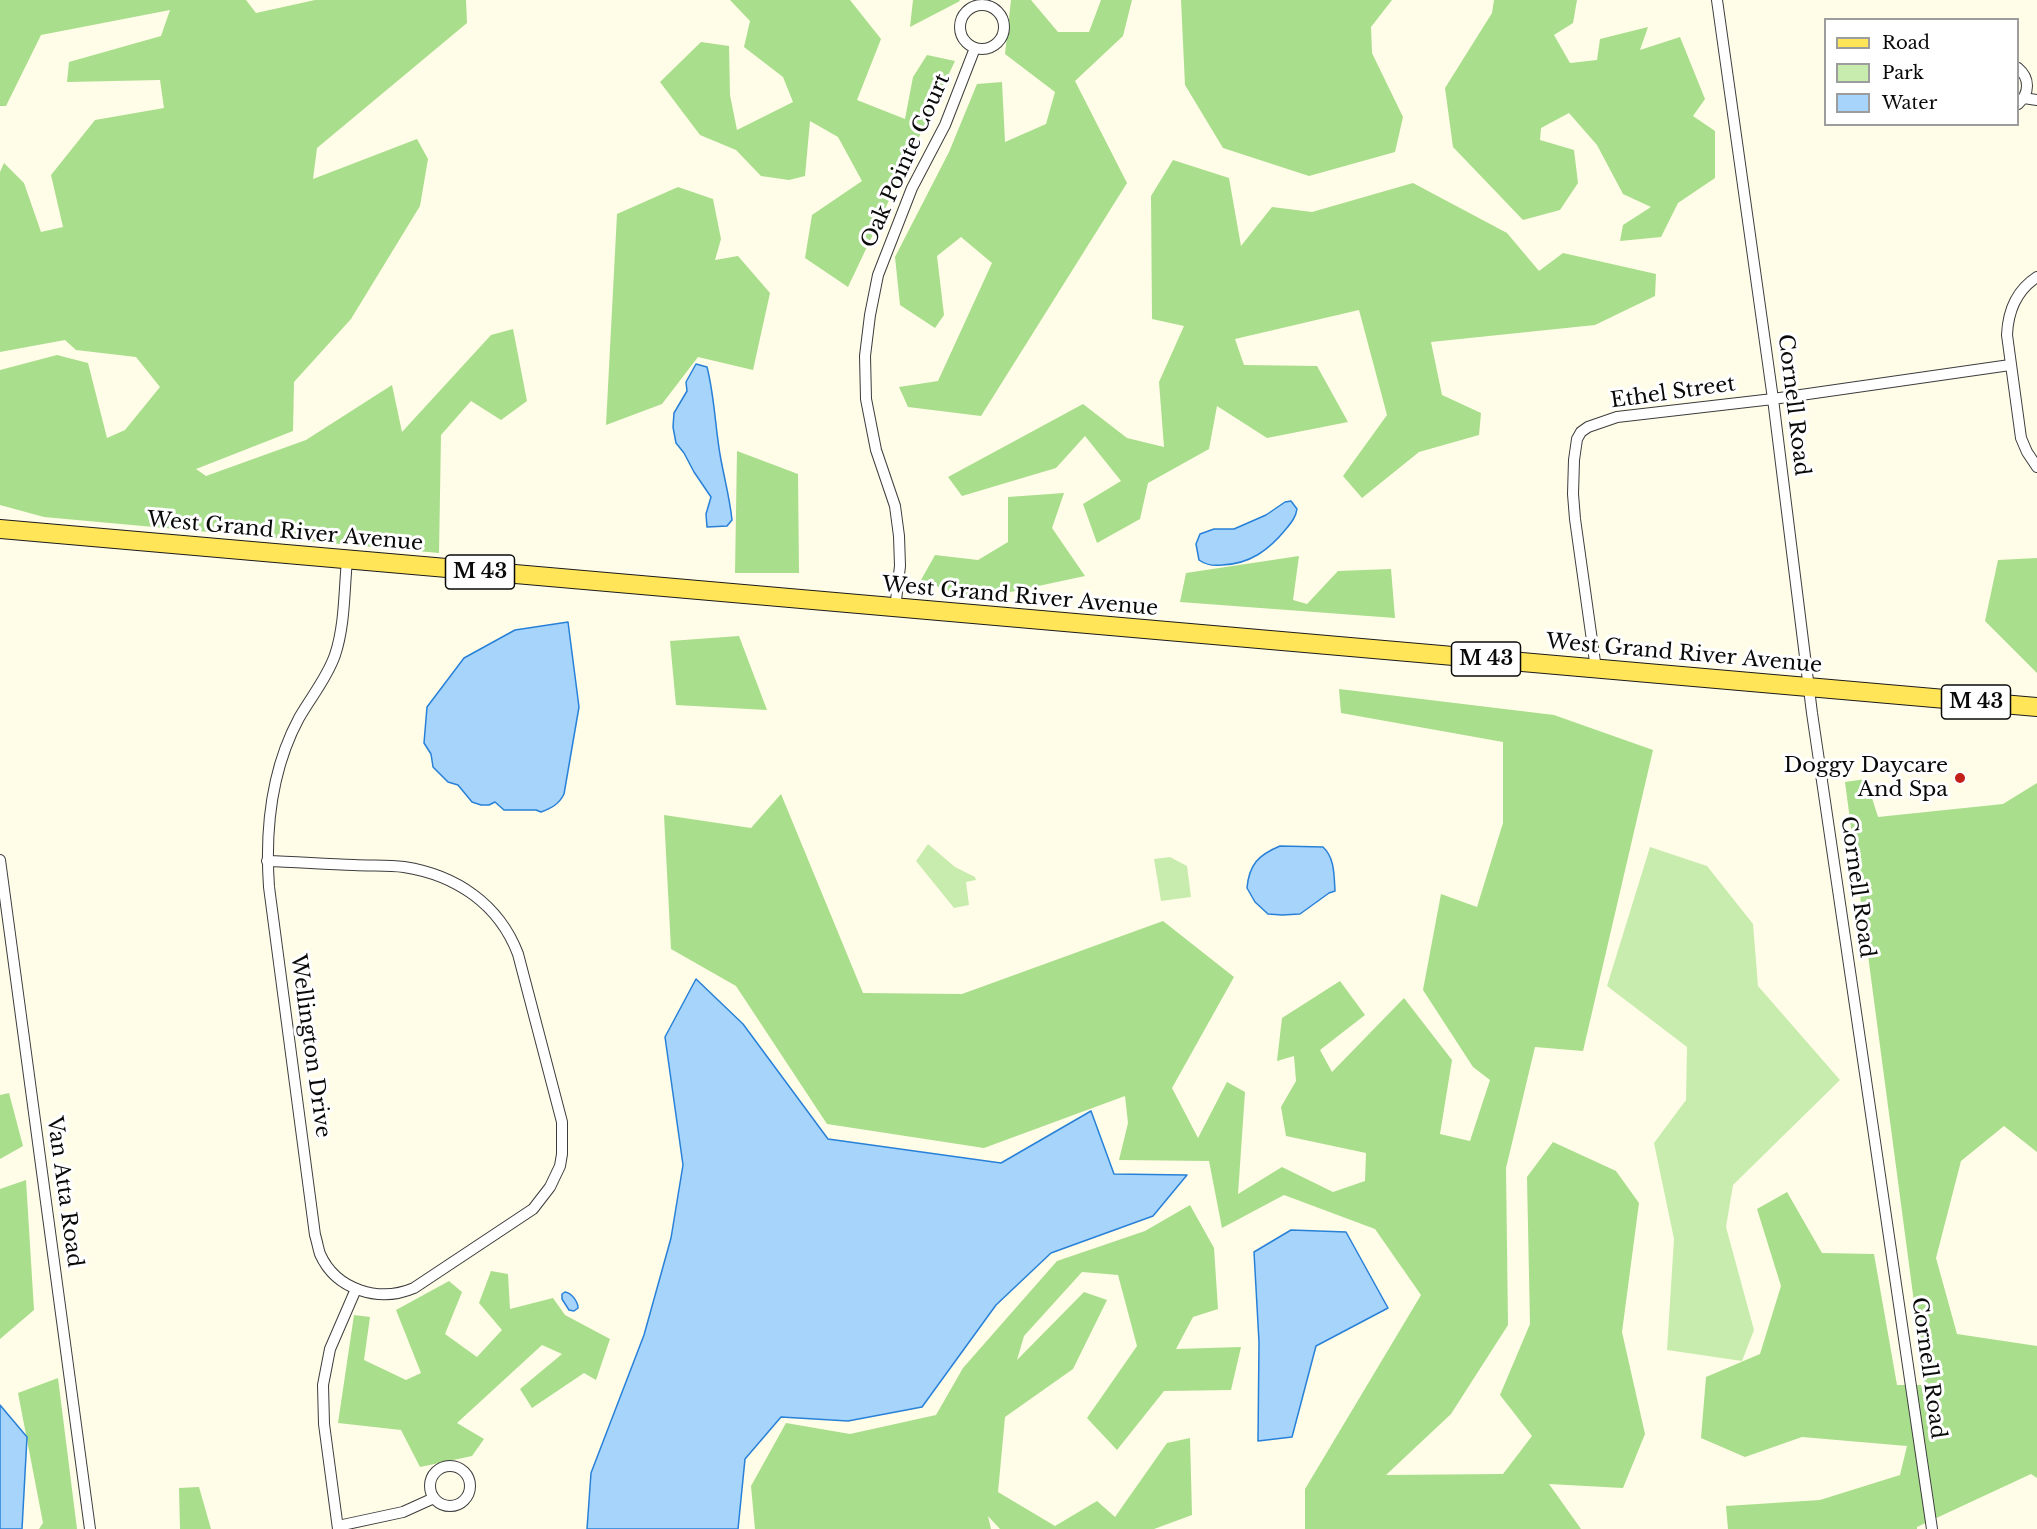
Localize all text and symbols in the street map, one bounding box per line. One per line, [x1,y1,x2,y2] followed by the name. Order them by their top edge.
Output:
[1824,18,2019,126] legend
[1882,32,1930,54] text: Road
[1882,62,1924,84] text: Park
[856,70,956,252] street label: Oak Pointe Court
[1882,92,1937,114] text: Water
[1772,333,1814,477] street label: Cornell Road
[1609,372,1737,414] street label: Ethel Street
[146,507,424,557] street label: West Grand River Avenue
[446,555,514,589] road number: M 43
[881,572,1159,622] street label: West Grand River Avenue
[1545,629,1823,679] street label: West Grand River Avenue
[1452,642,1520,676] road number: M 43
[1942,685,2010,719] road number: M 43
[1784,753,1948,803] place label: Doggy Daycare And Spa
[1953,771,1967,785] marker: Doggy Daycare And Spa
[1835,815,1879,959] street label: Cornell Road
[285,953,335,1139] street label: Wellington Drive
[41,1115,87,1269] street label: Van Atta Road
[1906,1296,1950,1440] street label: Cornell Road

